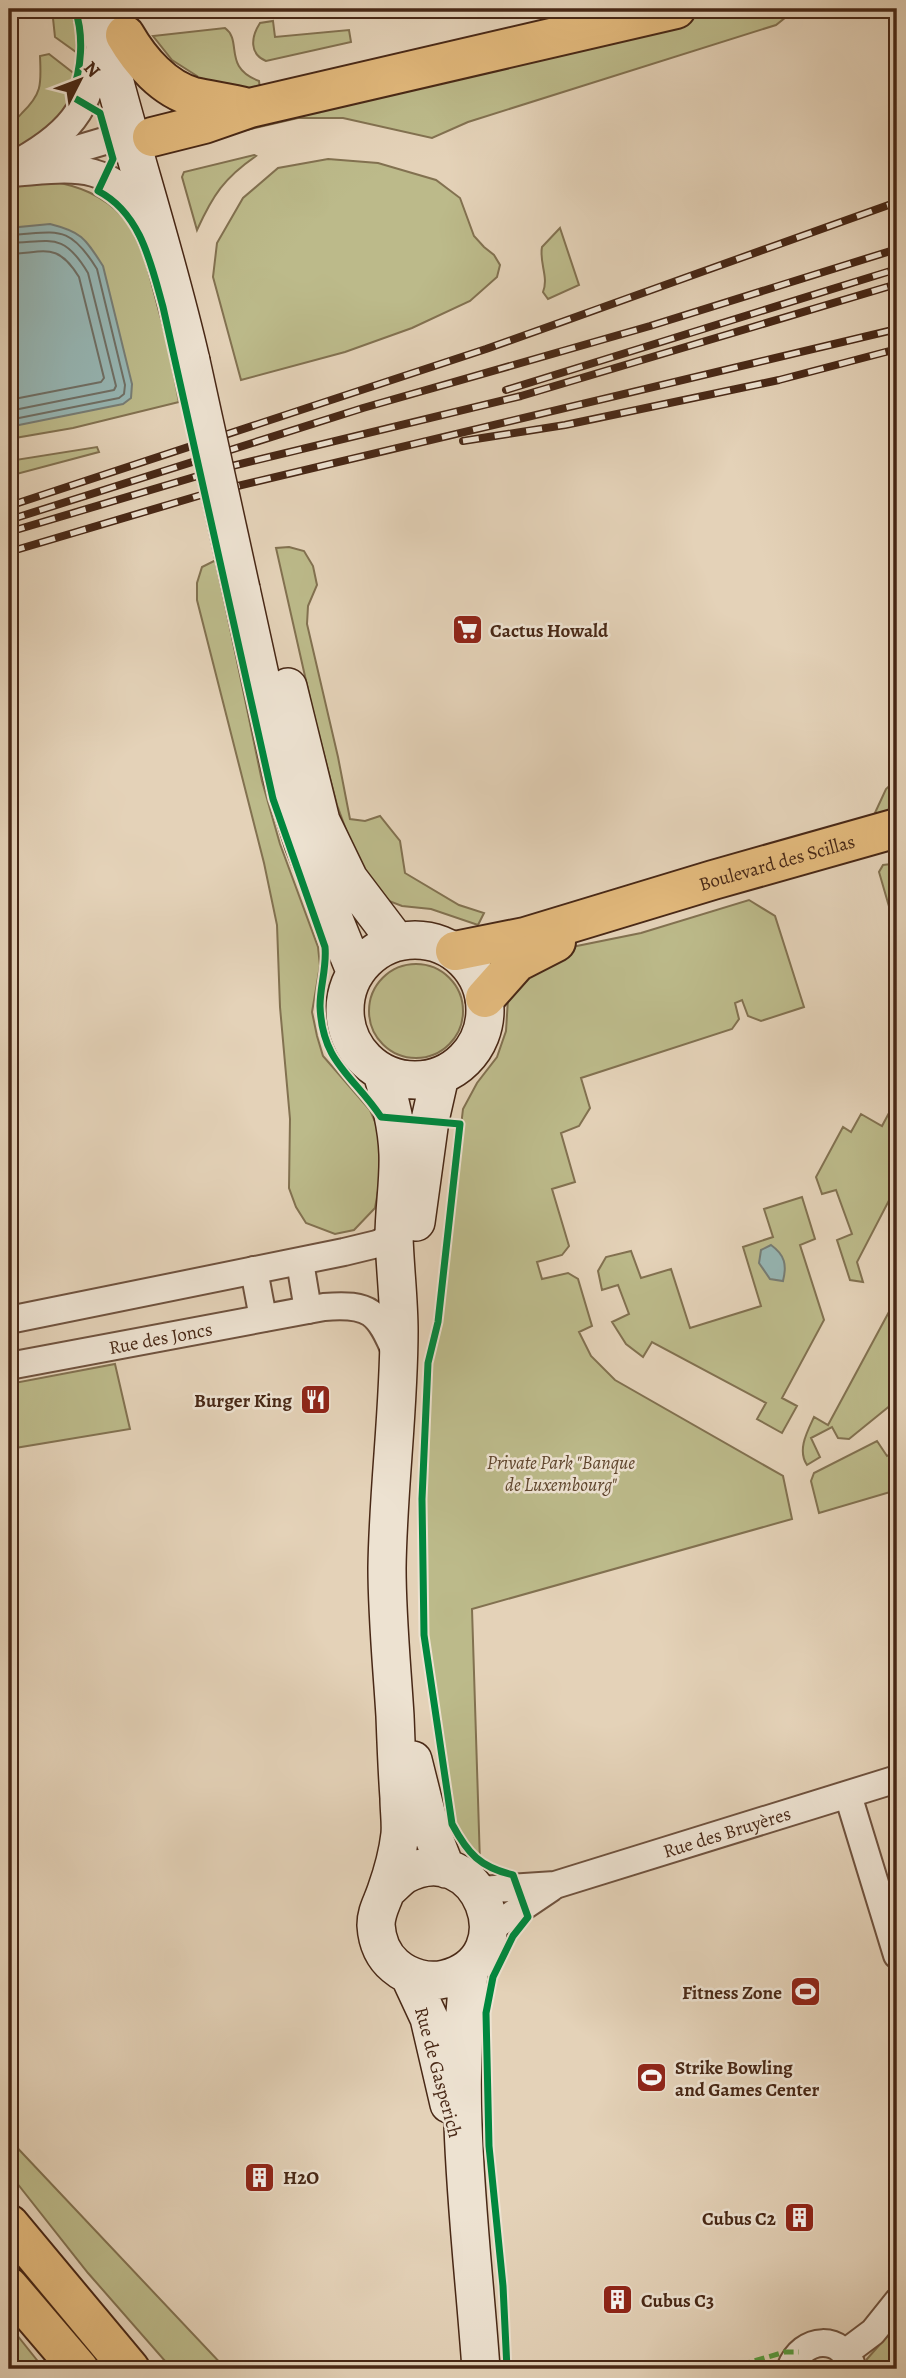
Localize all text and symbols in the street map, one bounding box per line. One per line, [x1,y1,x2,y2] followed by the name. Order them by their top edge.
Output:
[46,46,116,116] north arrow
[78,55,106,83] text: N
[450,613,484,647] supermarket icon: Cactus Howald
[490,618,609,644] place label: Cactus Howald
[696,829,858,898] street label: Boulevard des Scillas
[107,1316,214,1361] street label: Rue des Joncs
[298,1383,332,1417] restaurant icon: Burger King
[194,1388,292,1414] place label: Burger King
[487,1450,635,1498] park label: Private Park "Banque de Luxembourg"
[660,1801,794,1865] street label: Rue des Bruyères
[788,1975,822,2009] sports icon: Fitness Zone
[682,1980,782,2006] place label: Fitness Zone
[408,2004,468,2141] street label: Rue de Gasperich
[675,2055,819,2103] place label: Strike Bowling and Games Center
[635,2061,669,2095] sports icon: Strike Bowling and Games Center
[243,2160,277,2194] building icon: H2O
[283,2165,319,2191] place label: H2O
[782,2201,816,2235] building icon: Cubus C2
[702,2206,776,2232] place label: Cubus C2
[601,2283,635,2317] building icon: Cubus C3
[641,2288,714,2314] place label: Cubus C3

